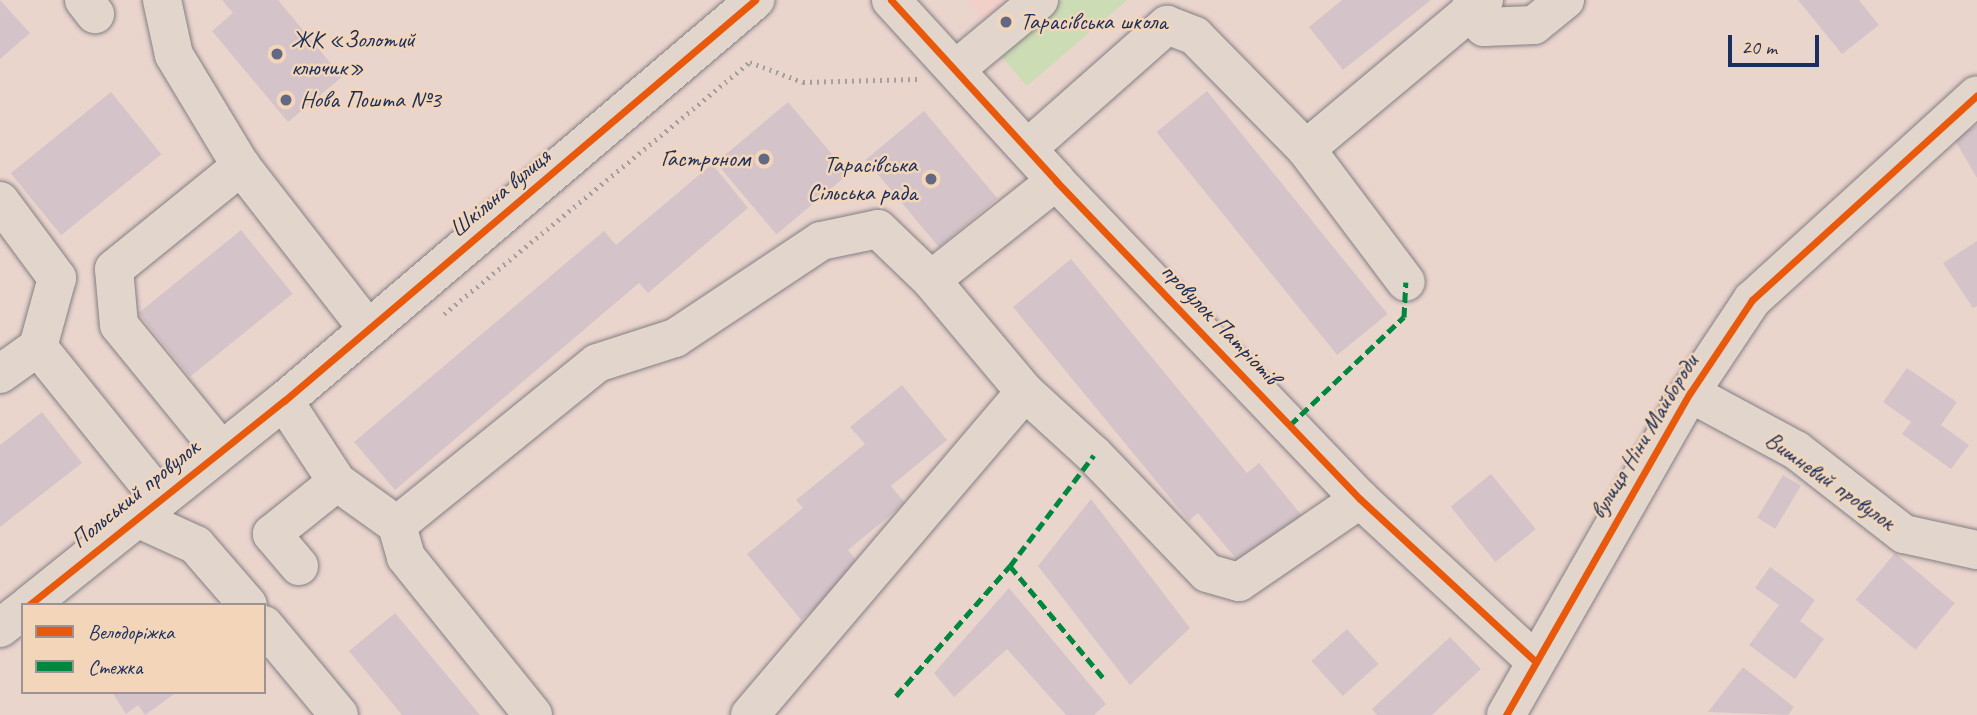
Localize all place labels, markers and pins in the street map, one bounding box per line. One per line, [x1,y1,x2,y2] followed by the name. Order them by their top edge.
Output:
[1020,8,1167,36] place label: Тарасівська школа
[998,14,1014,30] marker: Тарасівська школа
[291,26,415,82] place label: ЖК «Золотий ключик»
[269,46,285,62] marker: ЖК «Золотий ключик»
[300,86,442,114] place label: Нова Пошта №3
[278,92,294,108] marker: Нова Пошта №3
[661,145,750,173] place label: Гастроном
[756,151,772,167] marker: Гастроном
[807,151,917,207] place label: Тарасівська Сільська рада
[923,171,939,187] marker: Тарасівська Сільська рада

